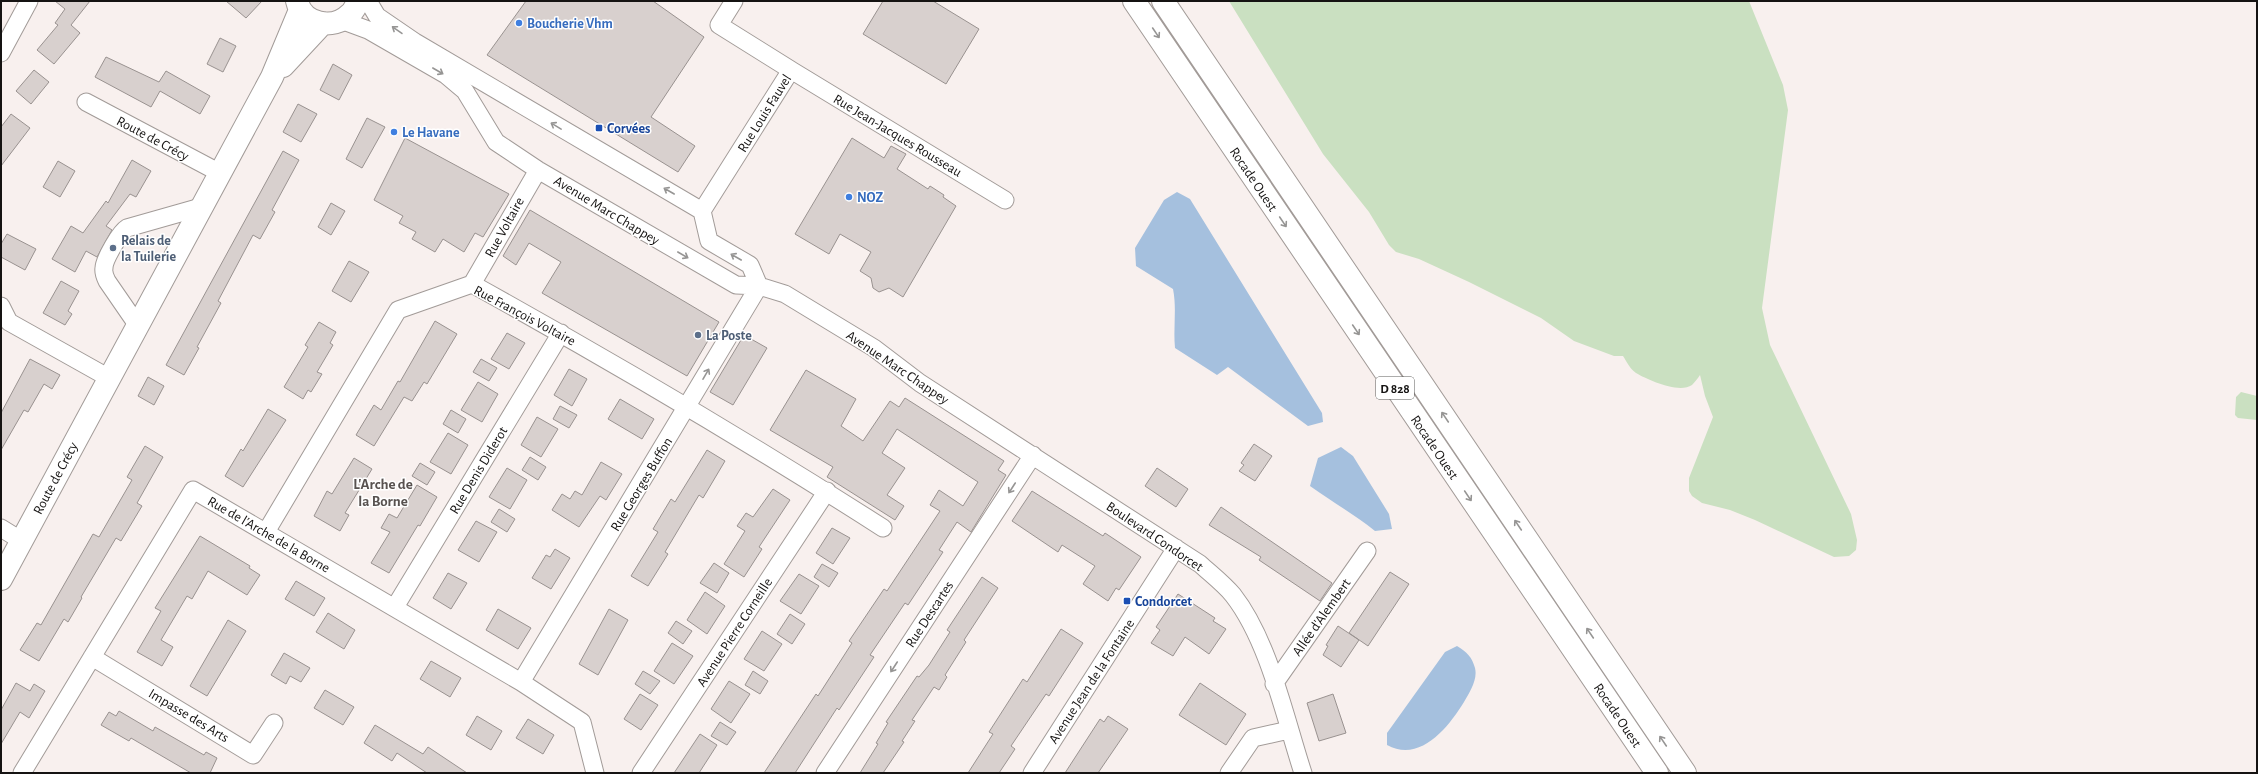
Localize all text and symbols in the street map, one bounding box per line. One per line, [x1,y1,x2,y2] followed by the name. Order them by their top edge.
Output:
[527,17,613,31] place label: Boucherie Vhm
[514,18,524,28] marker: Boucherie Vhm
[392,26,403,34] one-way arrow
[1151,28,1160,39] one-way arrow
[432,67,444,75] one-way arrow
[735,72,794,155] street label: Rue Louis Fauvel
[831,92,964,180] street label: Rue Jean-Jacques Rousseau
[114,114,191,164] street label: Route de Crécy
[550,121,562,129] one-way arrow
[607,122,650,136] place label: Corvées
[594,123,604,133] marker: Corvées
[402,126,460,140] place label: Le Havane
[389,127,399,137] marker: Le Havane
[1227,145,1280,215] street label: Rocade Ouest
[551,174,662,248] street label: Avenue Marc Chappey
[663,187,675,195] one-way arrow
[857,191,884,205] place label: NOZ
[844,192,854,202] marker: NOZ
[483,195,527,260] street label: Rue Voltaire
[1279,217,1287,228] one-way arrow
[121,234,176,264] place label: Relais de la Tuilerie
[108,243,118,253] marker: Relais de la Tuilerie
[677,252,689,260] one-way arrow
[730,252,742,260] one-way arrow
[471,283,578,349] street label: Rue François Voltaire
[1352,324,1360,335] one-way arrow
[844,328,951,407] street label: Avenue Marc Chappey
[706,329,752,343] place label: La Poste
[693,330,703,340] marker: La Poste
[703,368,711,380] one-way arrow
[1376,377,1414,399] road number: D 828
[1441,412,1449,423] one-way arrow
[1408,413,1461,483] street label: Rocade Ouest
[447,424,511,517] street label: Rue Denis Diderot
[608,435,675,534] street label: Rue Georges Buffon
[31,440,81,517] street label: Route de Crécy
[353,477,413,509] district label: L'Arche de la Borne
[1007,482,1015,494] one-way arrow
[1464,490,1472,501] one-way arrow
[205,494,332,576] street label: Rue de l'Arche de la Borne
[1104,499,1206,575] street label: Boulevard Condorcet
[1514,520,1522,531] one-way arrow
[694,576,775,690] street label: Avenue Pierre Corneille
[1290,576,1354,659] street label: Allée d'Alembert
[903,579,956,650] street label: Rue Descartes
[1135,595,1192,609] place label: Condorcet
[1122,596,1132,606] marker: Condorcet
[1046,617,1137,746] street label: Avenue Jean de la Fontaine
[1586,628,1594,639] one-way arrow
[890,661,898,672] one-way arrow
[1591,681,1644,751] street label: Rocade Ouest
[146,686,231,745] street label: Impasse des Arts
[1659,735,1667,746] one-way arrow

